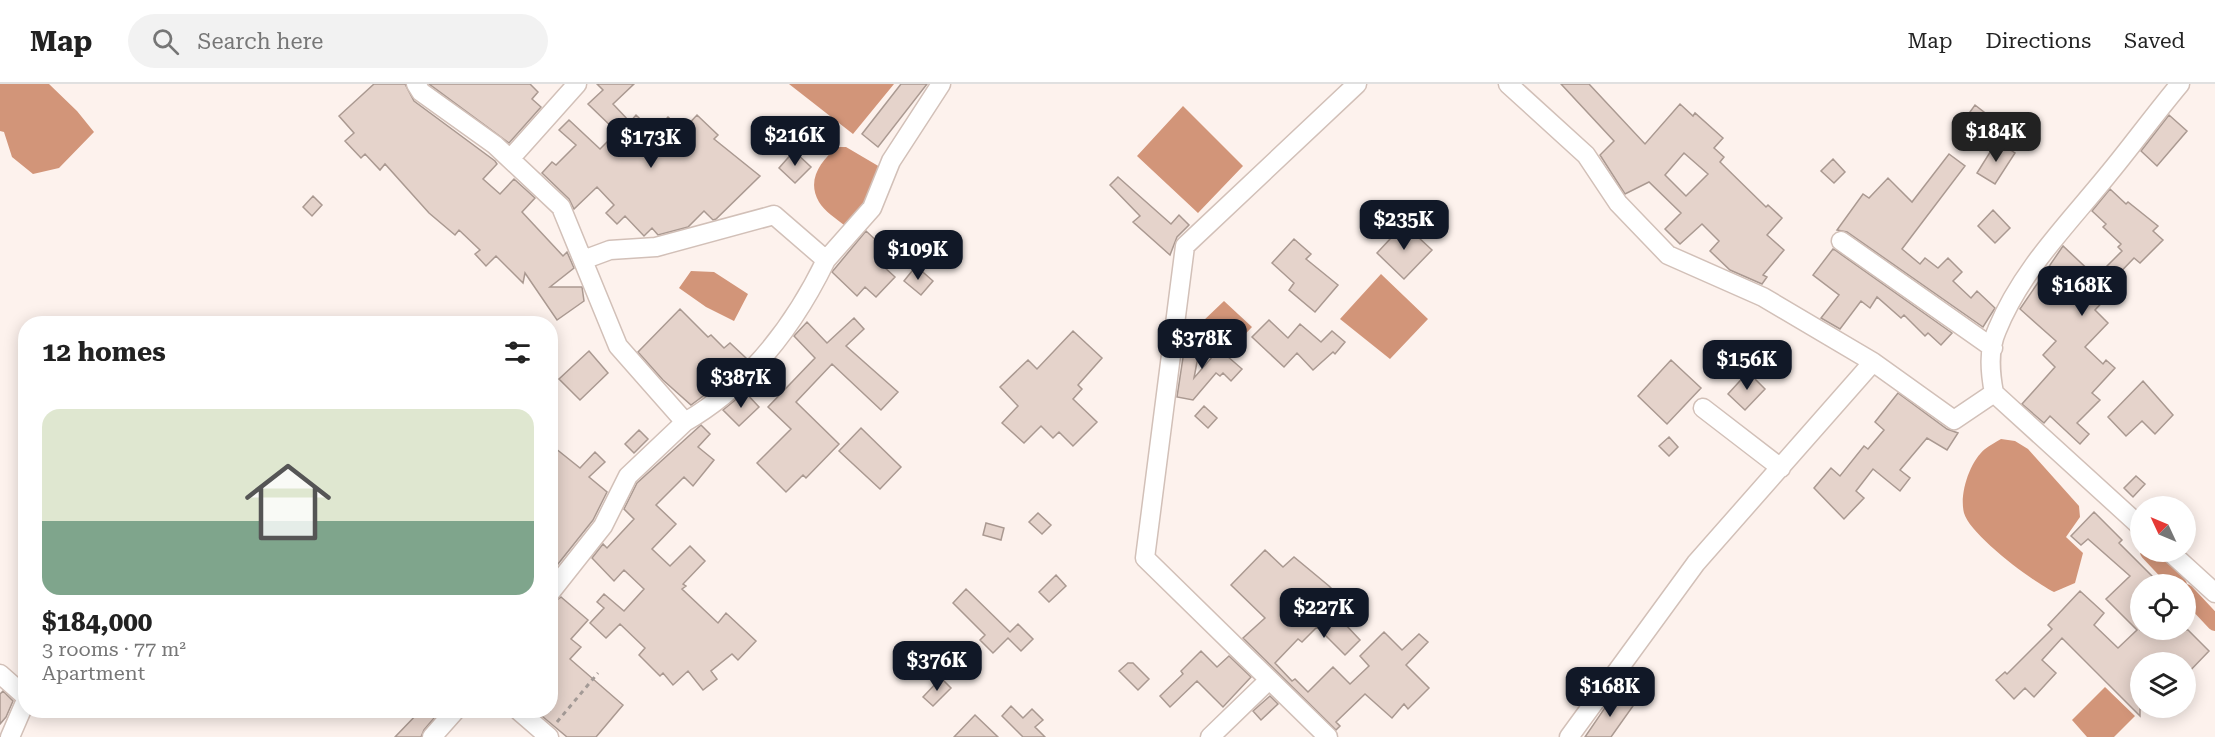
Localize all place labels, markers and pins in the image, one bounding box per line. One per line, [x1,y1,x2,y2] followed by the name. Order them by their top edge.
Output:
[1954,112,2038,163] pin: $184K
[753,116,837,167] pin: $216K
[609,118,693,169] pin: $173K
[1362,200,1446,251] pin: $235K
[876,230,960,281] pin: $109K
[2040,266,2124,317] pin: $168K
[1160,319,1244,370] pin: $378K
[1705,340,1789,391] pin: $156K
[699,358,783,409] pin: $387K
[1282,588,1366,639] pin: $227K
[895,641,979,692] pin: $376K
[1568,667,1652,718] pin: $168K

